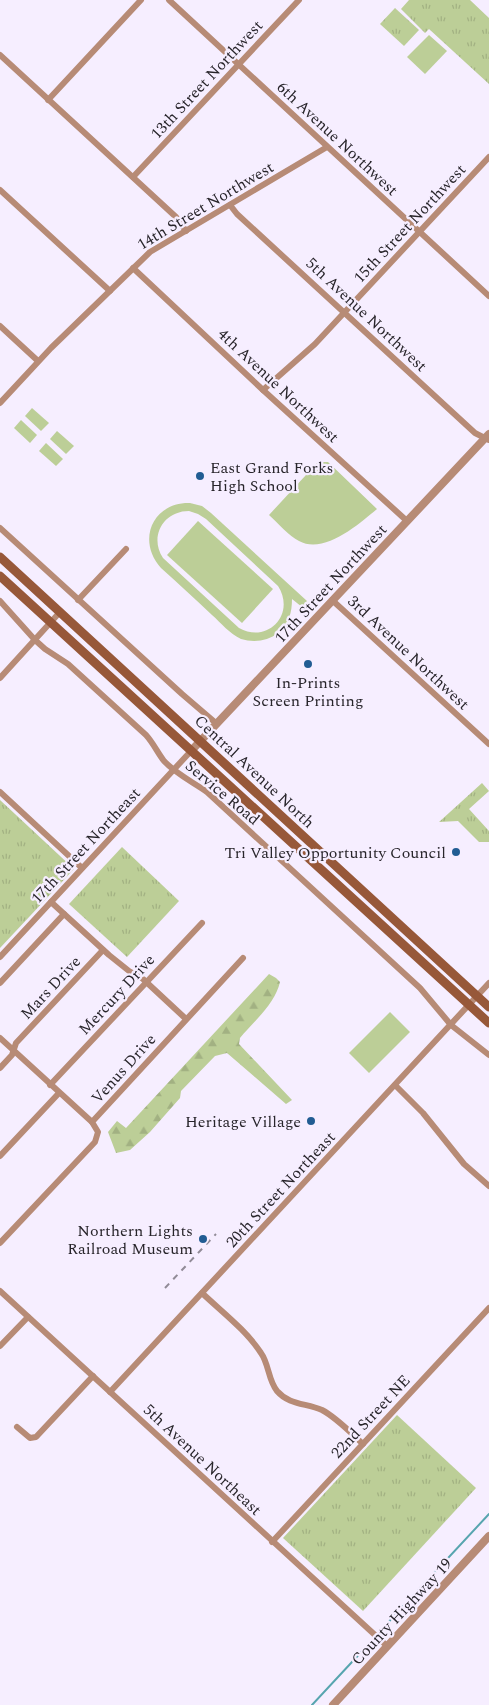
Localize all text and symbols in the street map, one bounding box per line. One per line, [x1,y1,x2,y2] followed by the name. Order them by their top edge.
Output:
[145,14,269,145] street label: 13th Street Northwest
[271,76,404,202] street label: 6th Avenue Northwest
[133,155,279,256] street label: 14th Street Northwest
[348,158,472,289] street label: 15th Street Northwest
[300,252,433,378] street label: 5th Avenue Northwest
[212,323,345,449] street label: 4th Avenue Northwest
[210,456,333,498] place label: East Grand Forks High School
[194,470,206,482] marker: East Grand Forks High School
[269,518,393,649] street label: 17th Street Northwest
[342,590,475,716] street label: 3rd Avenue Northwest
[302,658,314,670] marker: In-Prints Screen Printing
[253,671,364,713] place label: In-Prints Screen Printing
[189,709,320,834] street label: Central Avenue North
[180,754,265,831] street label: Service Road
[25,782,146,909] street label: 17th Street Northeast
[224,841,446,865] place label: Tri Valley Opportunity Council
[450,846,462,858] marker: Tri Valley Opportunity Council
[73,949,161,1041] street label: Mercury Drive
[15,950,87,1025] street label: Mars Drive
[86,1028,162,1109] street label: Venus Drive
[185,1110,301,1134] place label: Heritage Village
[305,1115,317,1127] marker: Heritage Village
[220,1126,341,1253] street label: 20th Street Northeast
[67,1219,193,1261] place label: Northern Lights Railroad Museum
[197,1233,209,1245] marker: Northern Lights Railroad Museum
[325,1369,416,1464] street label: 22nd Street NE
[138,1398,267,1521] street label: 5th Avenue Northeast
[346,1553,458,1671] street label: County Highway 19

